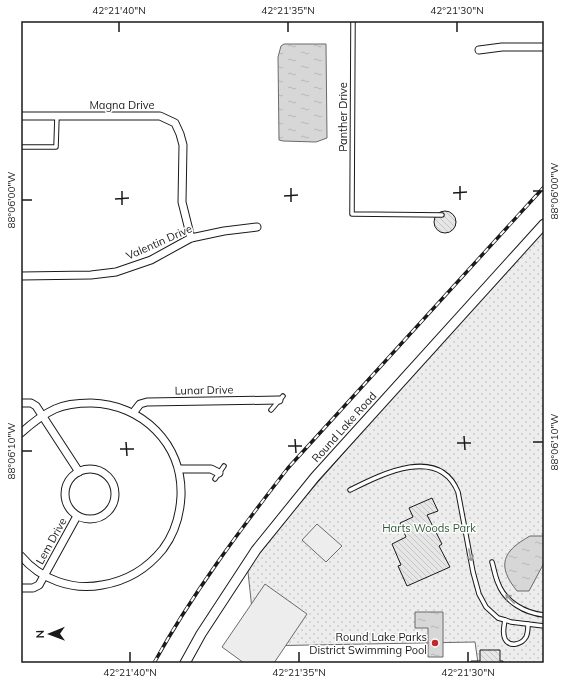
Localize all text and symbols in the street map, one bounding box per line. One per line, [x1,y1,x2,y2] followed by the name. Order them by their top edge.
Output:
[92,4,146,17] text: 42°21'40"N
[261,4,315,17] text: 42°21'35"N
[430,4,484,17] text: 42°21'30"N
[336,82,350,152] street label: Panther Drive
[89,98,155,112] street label: Magna Drive
[548,163,561,219] text: 88°06'00"W
[5,172,18,228] text: 88°06'00"W
[124,221,194,263] street label: Valentin Drive
[175,382,233,398] street label: Lunar Drive
[309,389,379,465] street label: Round Lake Road
[548,414,561,470] text: 88°06'10"W
[5,423,18,479] text: 88°06'10"W
[33,515,69,567] street label: Lem Drive
[382,521,476,535] park label: Harts Woods Park
[466,548,474,561] one-way arrow
[505,594,515,604] one-way arrow
[30,614,70,654] north arrow
[33,630,47,638] text: N
[309,630,427,657] place label: Round Lake Parks District Swimming Pool
[430,638,440,648] marker: Round Lake Parks District Swimming Pool
[103,666,157,679] text: 42°21'40"N
[272,666,326,679] text: 42°21'35"N
[441,666,495,679] text: 42°21'30"N

